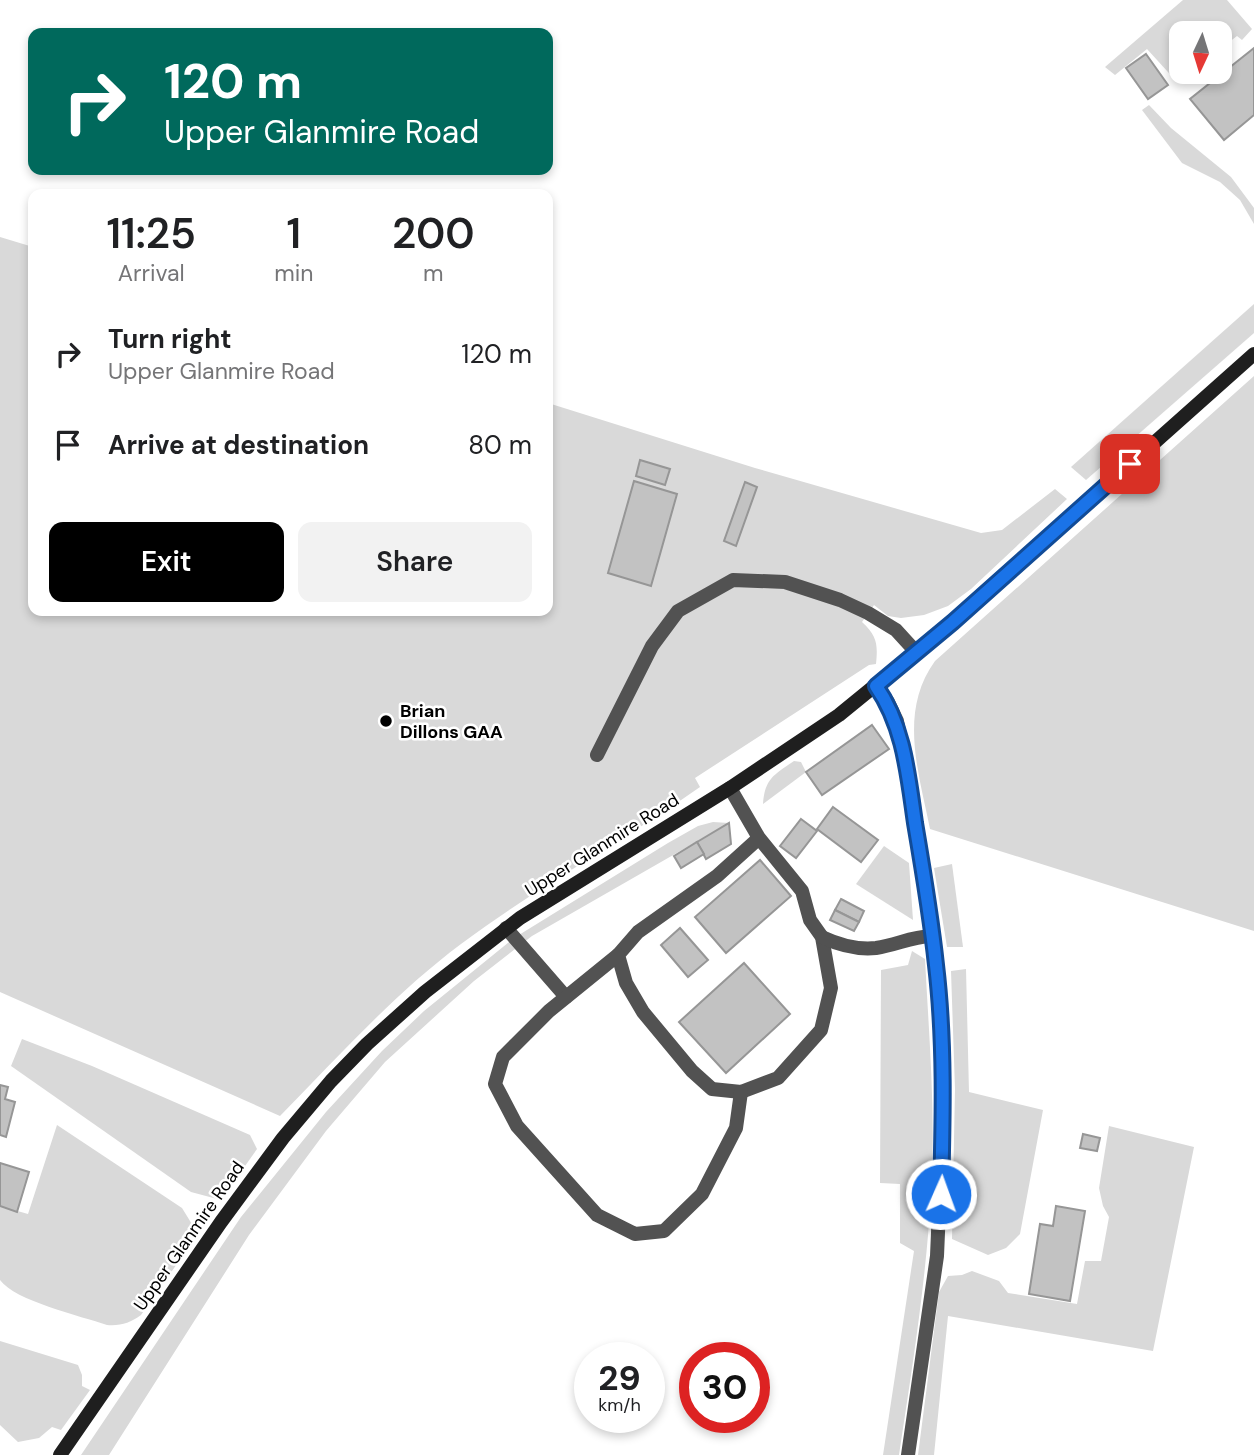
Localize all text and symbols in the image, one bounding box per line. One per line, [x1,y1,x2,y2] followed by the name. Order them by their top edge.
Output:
[1169,21,1232,84] north arrow
[1169,21,1232,84] map controls
[164,49,302,113] text: 120 m
[49,56,140,147] icon: right
[164,111,479,153] text: Upper Glanmire Road
[106,206,196,261] text: 11:25
[287,206,301,261] text: 1
[392,206,475,261] text: 200
[118,258,185,288] text: Arrival
[274,258,314,288] text: min
[423,258,444,288] text: m
[108,322,232,356] text: Turn right
[49,335,87,373] icon: right
[461,337,532,371] text: 120 m
[108,356,335,386] text: Upper Glanmire Road
[49,426,87,464] icon: arrive
[108,428,369,462] text: Arrive at destination
[468,428,532,462] text: 80 m
[1100,434,1160,494] pin
[1111,445,1149,483] icon: arrive
[49,522,284,602] button: Exit
[298,522,532,602] button: Share
[400,699,503,744] place label: Brian Dillons GAA
[378,713,394,729] marker: Brian Dillons GAA
[520,788,684,902] street label: Upper Glanmire Road
[128,1156,250,1316] street label: Upper Glanmire Road
[904,1157,978,1231] position arrow
[679,1342,770,1433] speed limit sign: 30
[598,1355,641,1401] text: 29
[598,1393,641,1417] text: km/h

